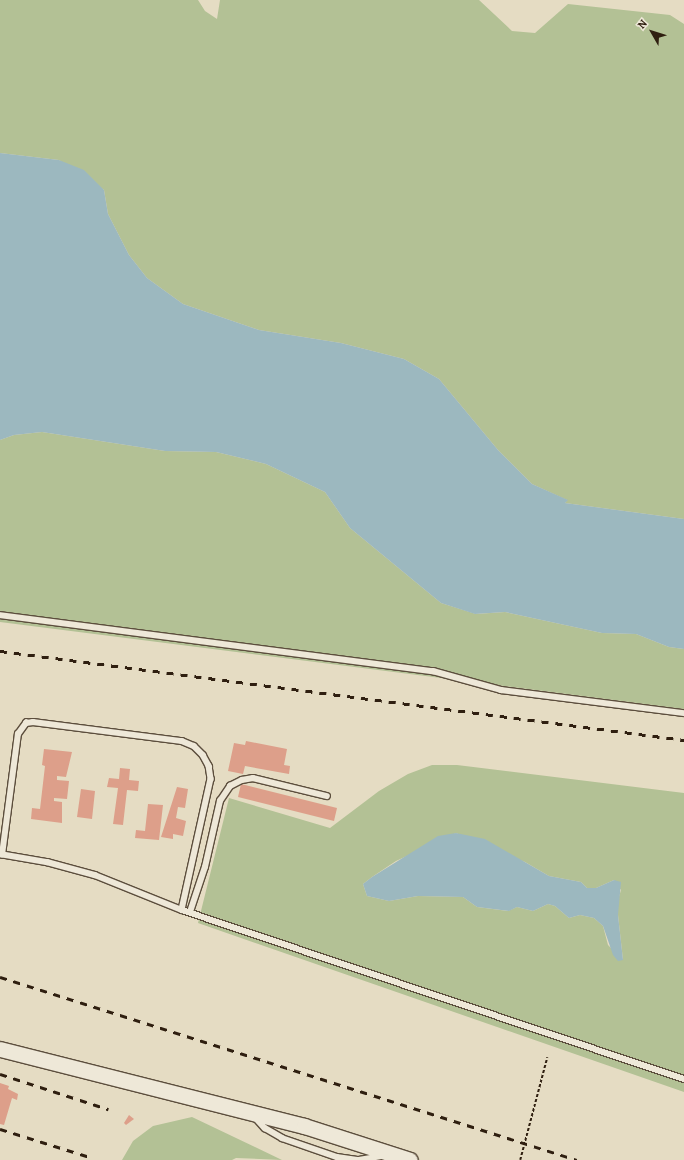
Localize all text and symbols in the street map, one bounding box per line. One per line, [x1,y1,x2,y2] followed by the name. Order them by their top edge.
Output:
[632,12,672,52] north arrow
[634,16,651,32] text: N

